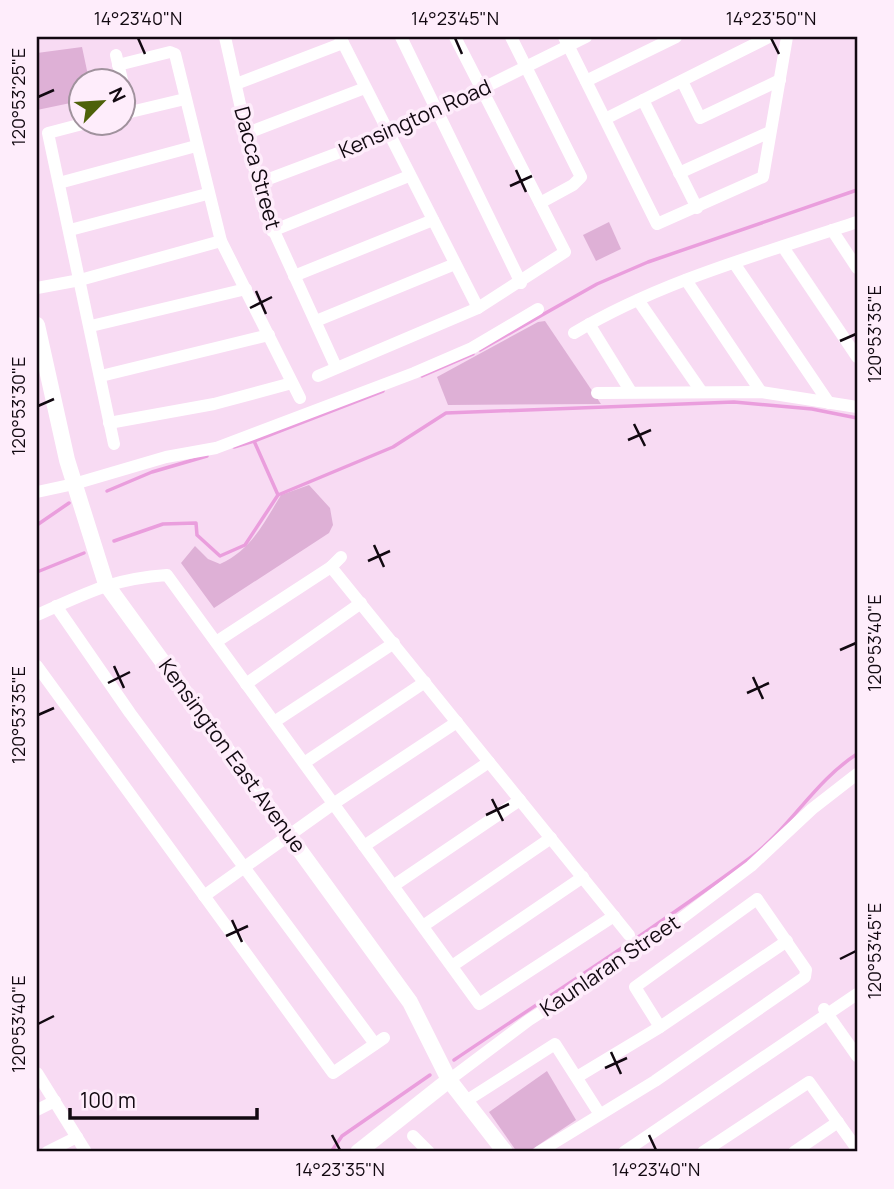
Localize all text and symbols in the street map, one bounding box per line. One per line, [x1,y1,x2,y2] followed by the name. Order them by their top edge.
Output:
[94,6,182,30] text: 14°23'40"N
[411,6,499,30] text: 14°23'45"N
[726,6,816,30] text: 14°23'50"N
[6,48,30,146] text: 120°53'25"E
[66,66,136,136] north arrow
[334,72,495,164] street label: Kensington Road
[103,83,132,106] text: N
[228,103,288,232] street label: Dacca Street
[862,285,886,383] text: 120°53'35"E
[6,357,30,455] text: 120°53'30"E
[862,594,886,692] text: 120°53'40"E
[153,653,313,858] street label: Kensington East Avenue
[6,666,30,764] text: 120°53'35"E
[862,903,886,999] text: 120°53'45"E
[534,908,685,1022] street label: Kaunlaran Street
[6,975,30,1073] text: 120°53'40"E
[70,1077,257,1121] scale bar
[80,1086,136,1114] text: 100 m
[295,1157,385,1181] text: 14°23'35"N
[612,1157,700,1181] text: 14°23'40"N

